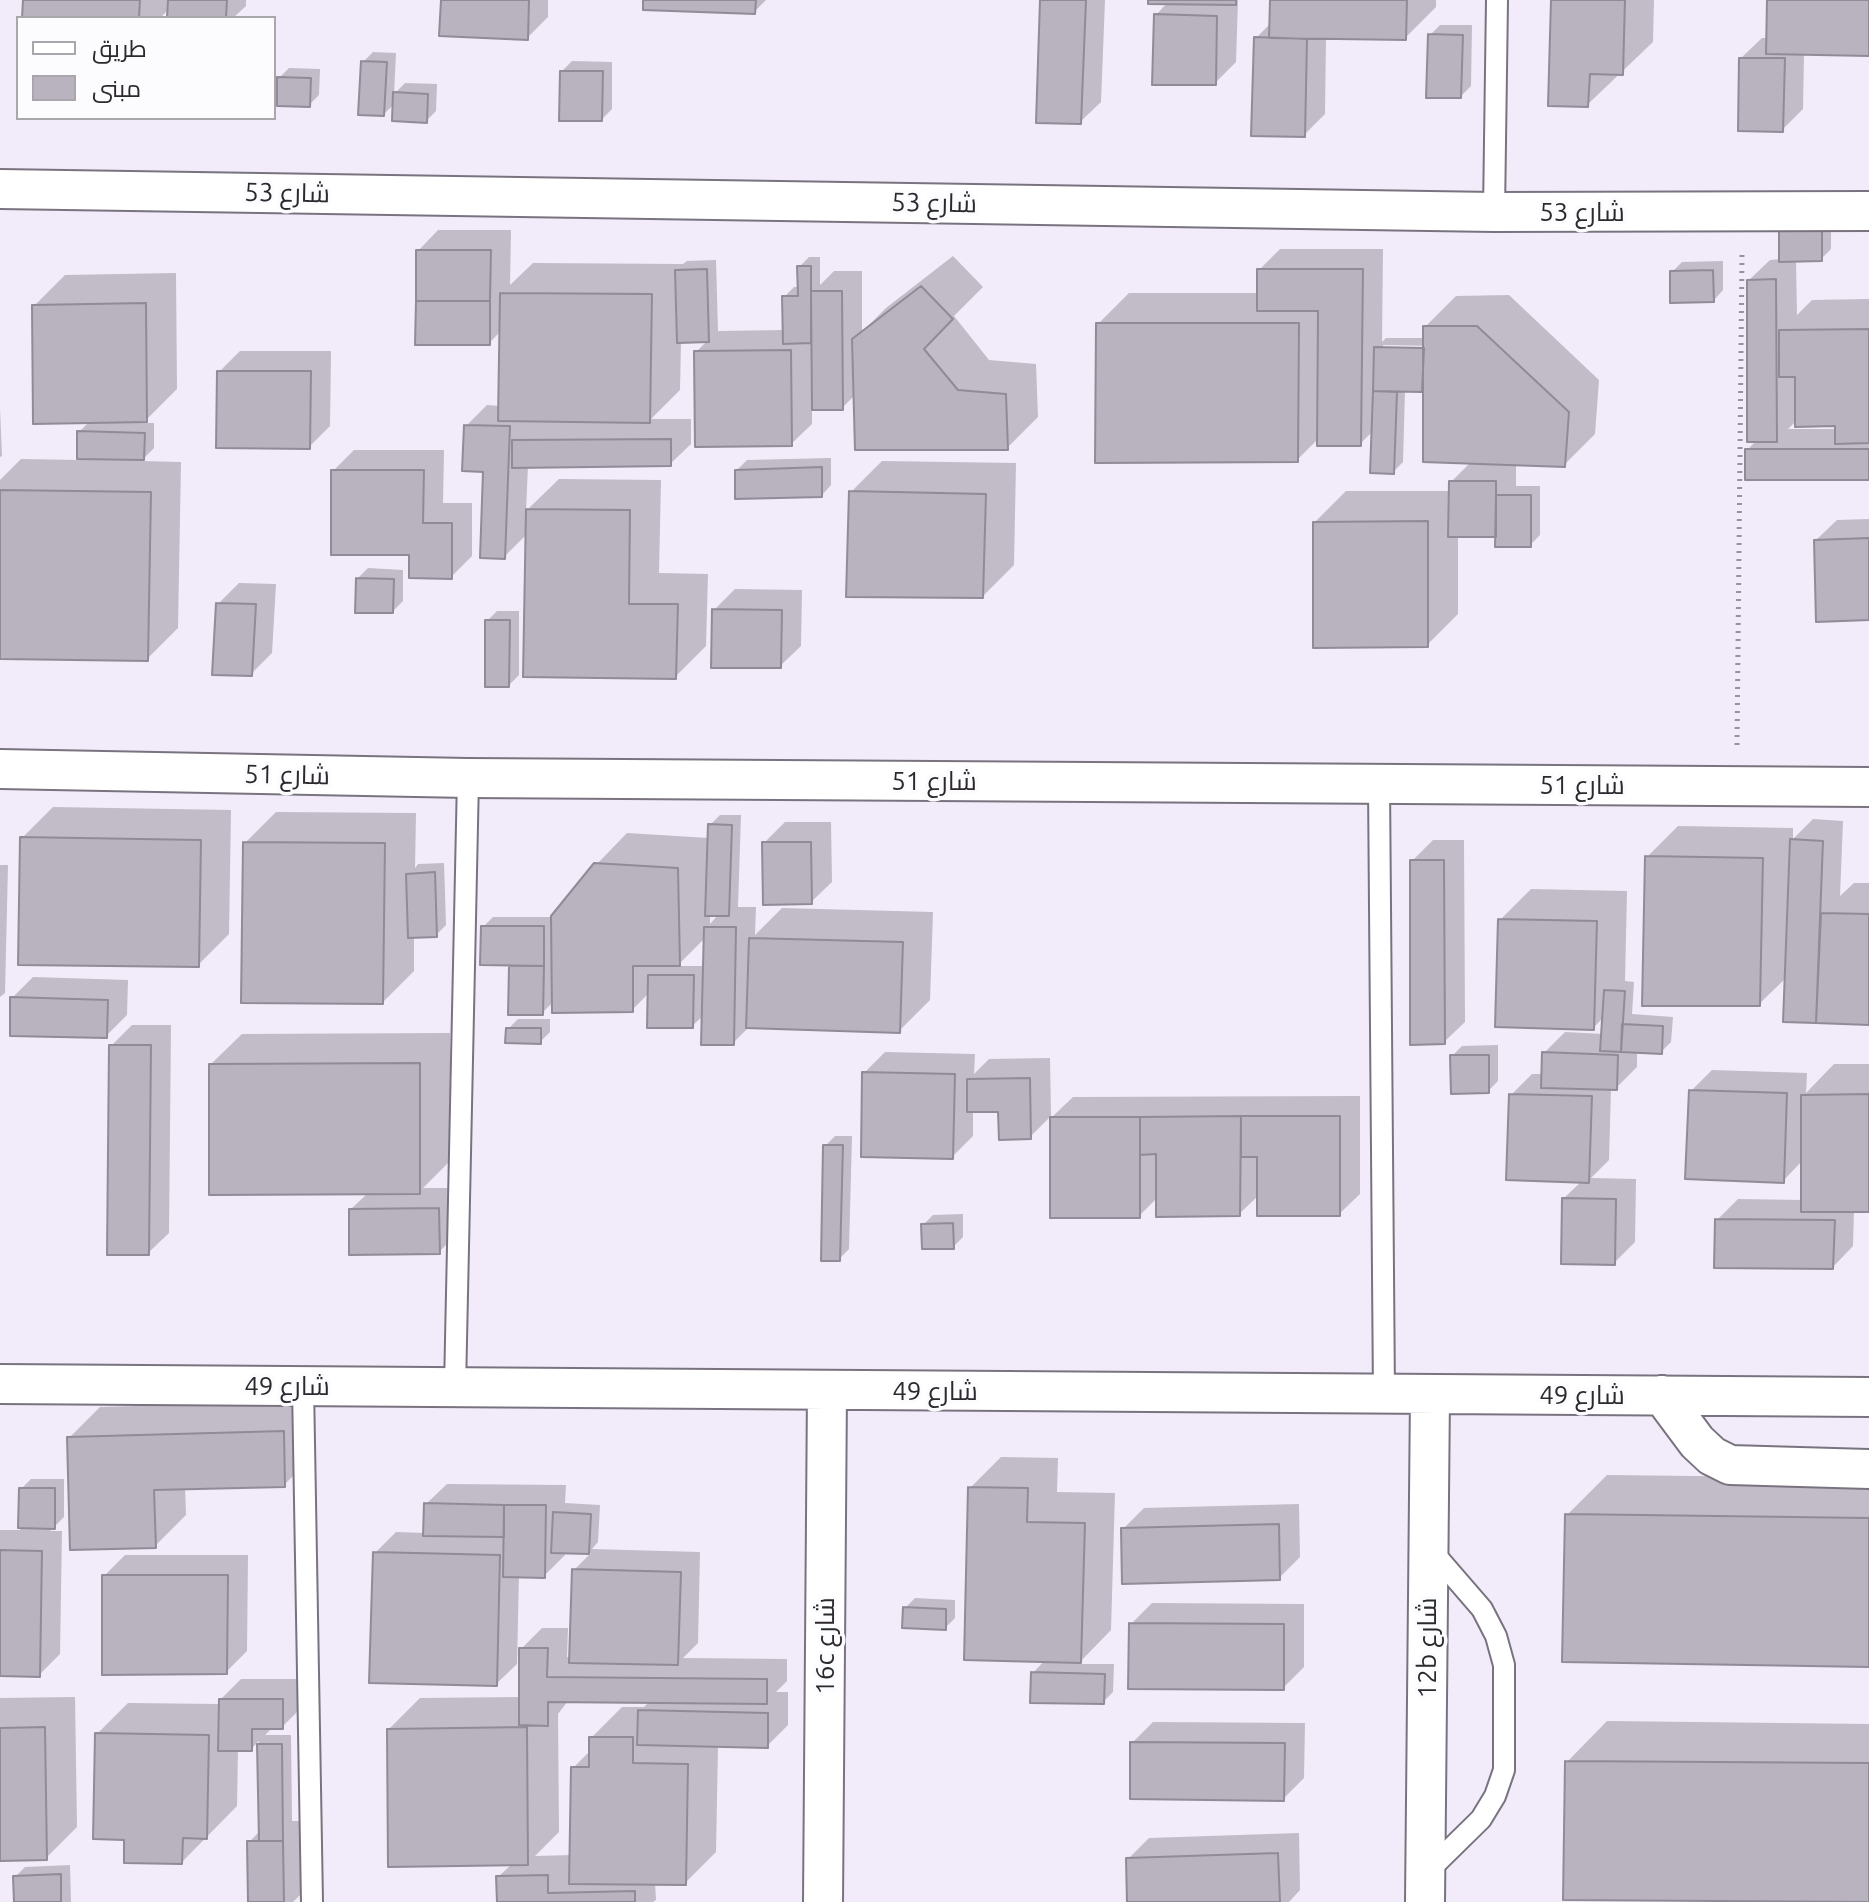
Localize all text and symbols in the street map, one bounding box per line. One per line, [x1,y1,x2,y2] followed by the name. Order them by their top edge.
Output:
[16,16,276,120] legend
[92,35,147,62] text: طريق
[92,75,141,102] text: مبنى
[244,177,330,209] street label: شارع 53
[891,187,977,219] street label: شارع 53
[1539,196,1625,228] street label: شارع 53
[244,759,330,791] street label: شارع 51
[891,765,977,797] street label: شارع 51
[1539,769,1625,801] street label: شارع 51
[244,1370,330,1402] street label: شارع 49
[892,1375,978,1407] street label: شارع 49
[1539,1379,1625,1411] street label: شارع 49
[809,1597,841,1695] street label: 16c شارع
[1411,1598,1443,1698] street label: 12b شارع

